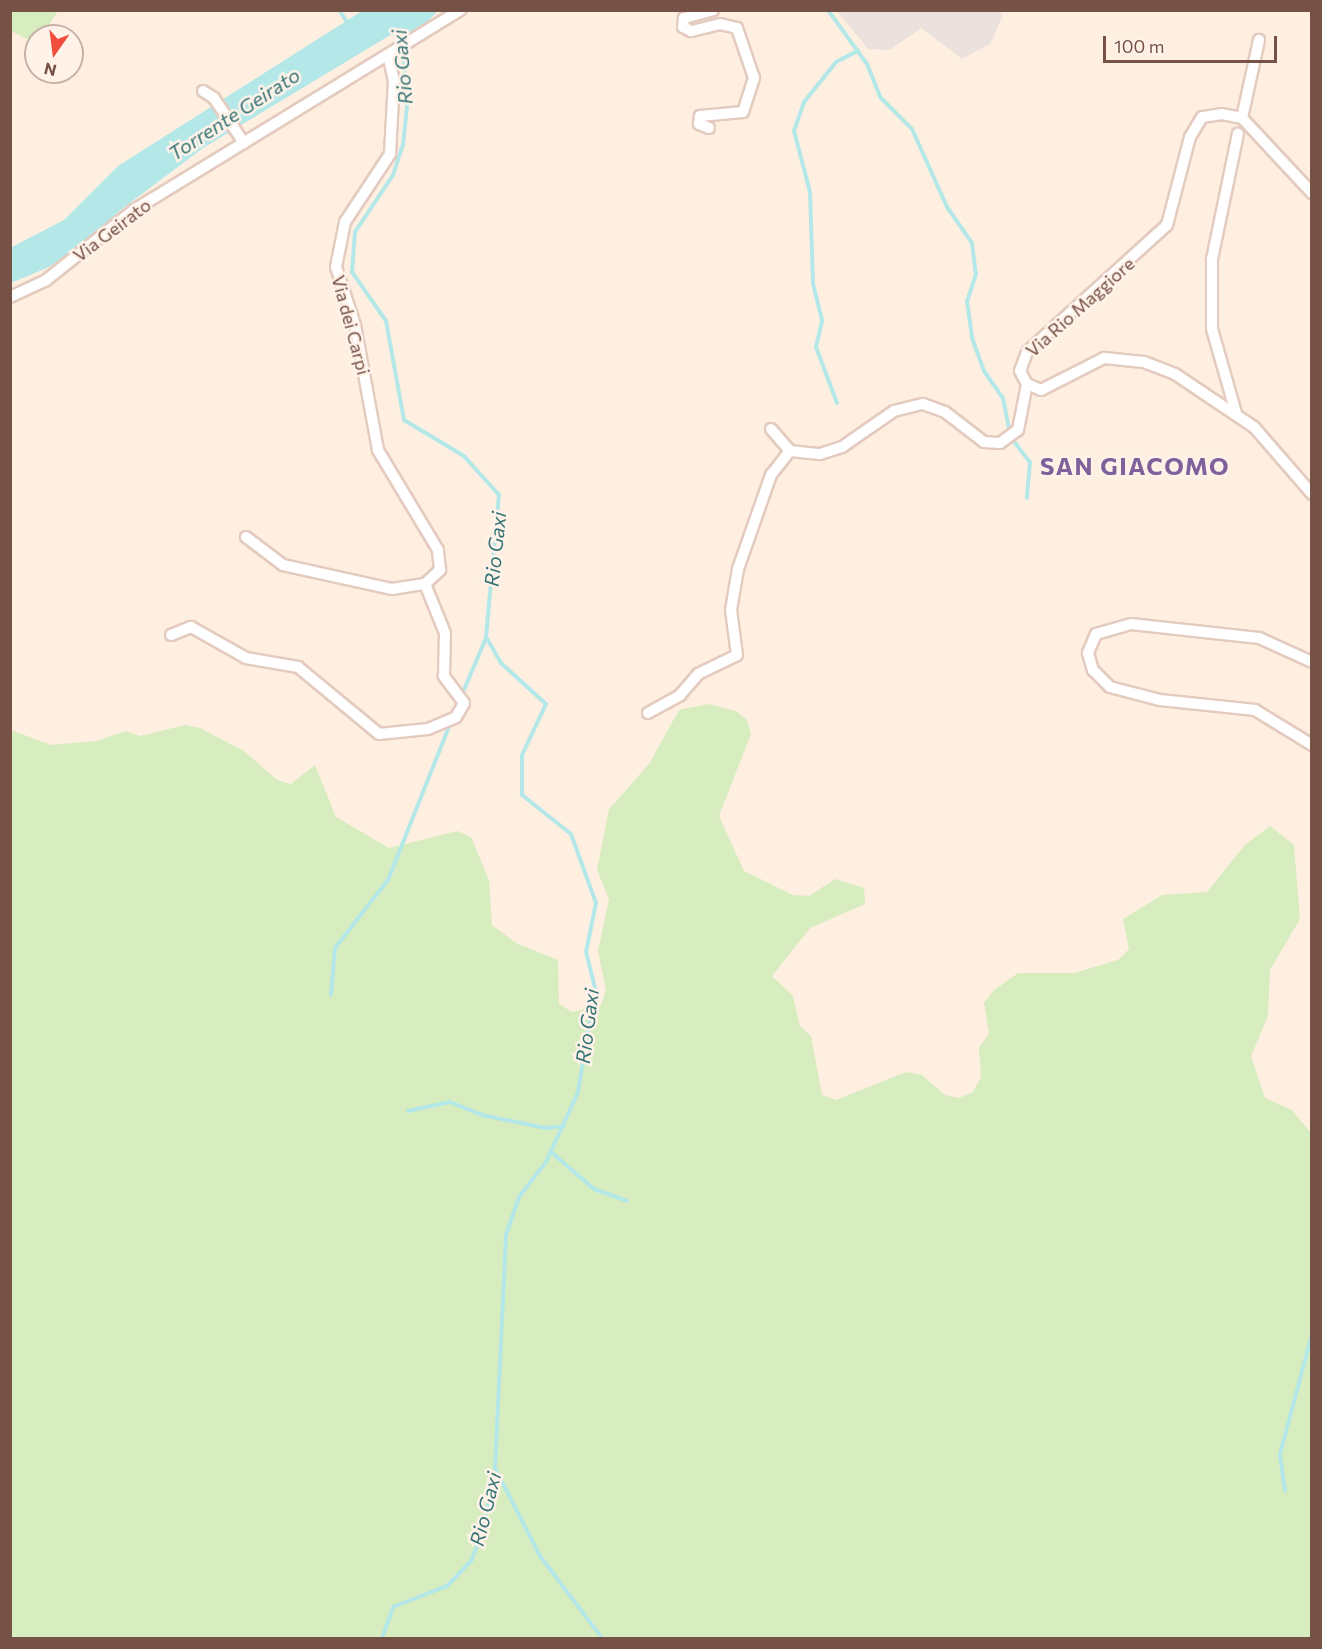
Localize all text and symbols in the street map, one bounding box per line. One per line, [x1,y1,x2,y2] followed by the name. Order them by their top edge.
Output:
[24,24,84,84] north arrow
[1106,24,1280,62] scale bar
[387,28,417,106] water label: Rio Gaxi
[1114,35,1164,57] text: 100 m
[42,59,58,81] text: N
[164,63,304,165] water label: Torrente Geirato
[69,194,155,266] street label: Via Geirato
[1021,253,1139,361] street label: Via Rio Maggiore
[327,273,375,377] street label: Via dei Carpi
[1040,452,1230,480] district label: SAN GIACOMO
[479,510,511,588] water label: Rio Gaxi
[571,987,603,1065] water label: Rio Gaxi
[464,1470,506,1548] water label: Rio Gaxi

